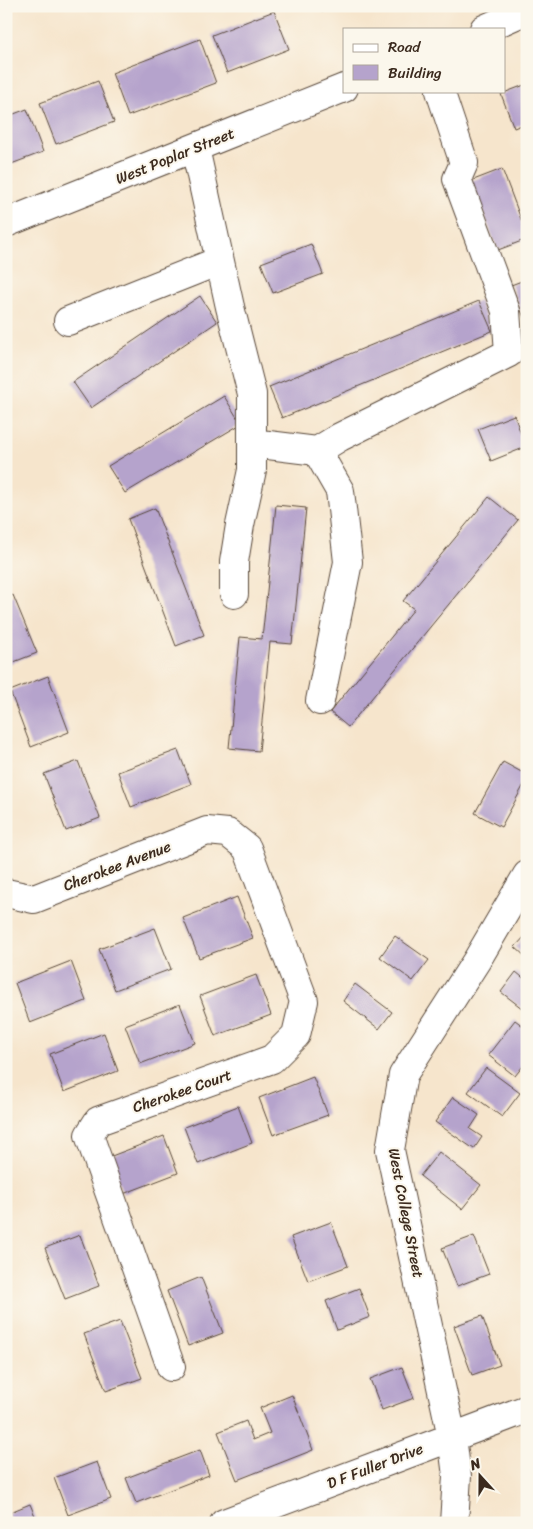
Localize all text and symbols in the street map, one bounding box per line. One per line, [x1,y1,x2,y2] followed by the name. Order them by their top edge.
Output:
[343,28,506,92] legend
[388,34,421,60] text: Road
[388,60,442,86] text: Building
[112,120,239,192] street label: West Poplar Street
[59,833,175,899] street label: Cherokee Avenue
[129,1062,235,1120] street label: Cherokee Court
[381,1146,431,1281] street label: West College Street
[323,1436,427,1496] street label: D F Fuller Drive
[466,1451,485,1478] text: N
[456,1452,506,1502] north arrow

